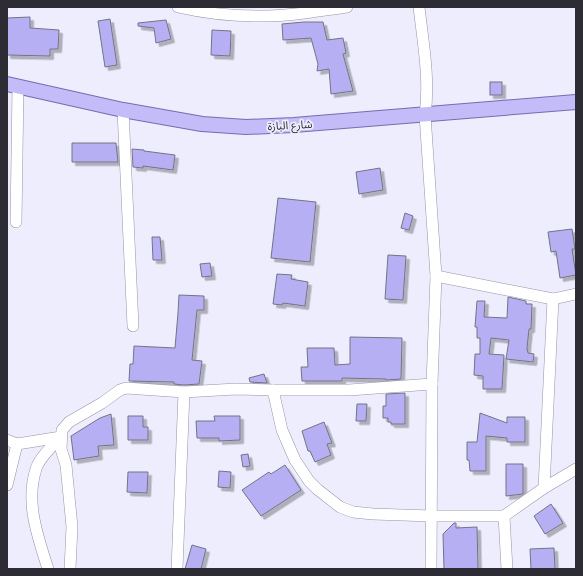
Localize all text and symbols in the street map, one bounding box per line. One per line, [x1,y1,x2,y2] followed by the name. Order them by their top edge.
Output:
[267,118,313,134] street label: شارع البازة

